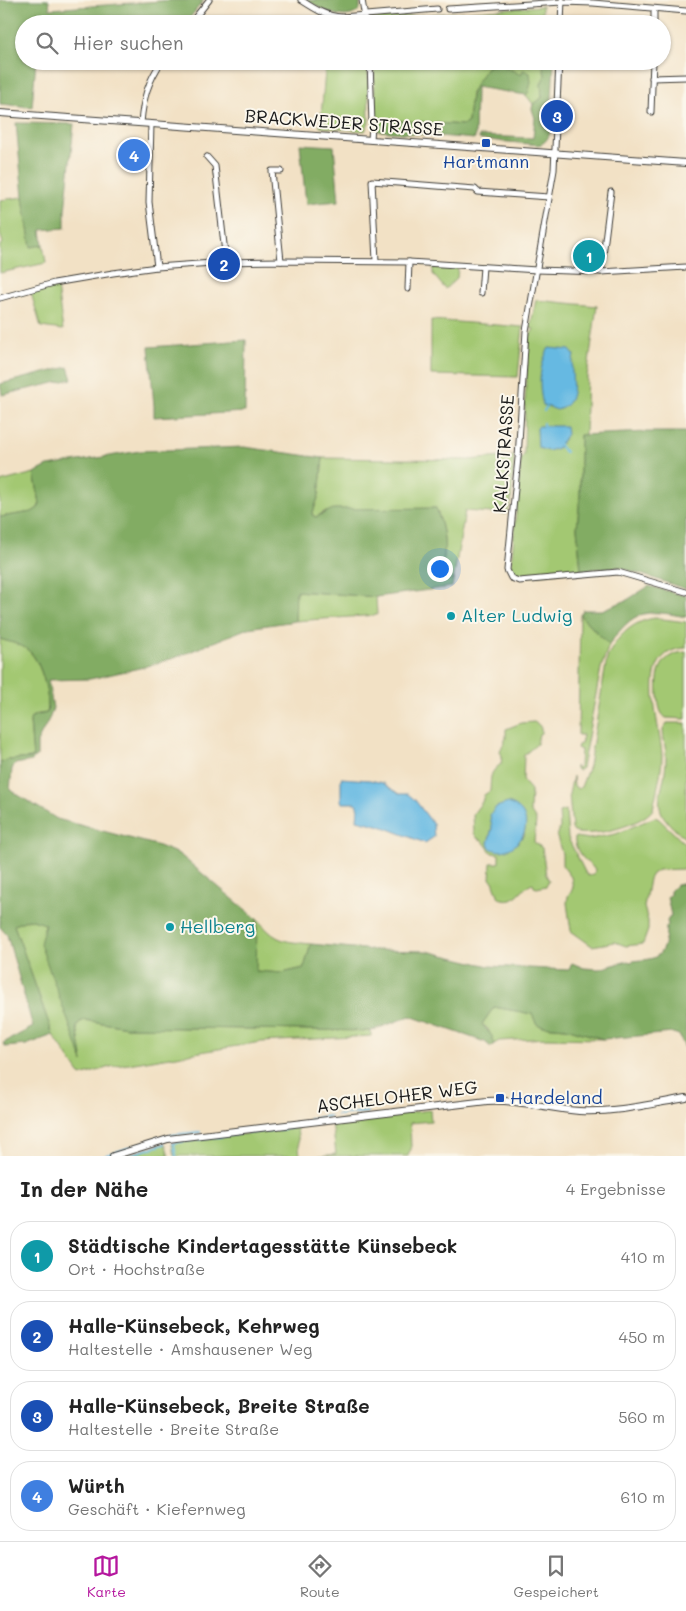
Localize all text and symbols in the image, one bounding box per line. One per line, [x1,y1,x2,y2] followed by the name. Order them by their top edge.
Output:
[15,15,671,70] search box
[33,29,61,57] icon: search
[73,30,184,55] text: Hier suchen
[541,97,573,135] pin: 3
[244,103,444,141] street label: BRACKWEDER STRASSE
[118,136,150,174] pin: 4
[480,137,492,149] marker: Hartmann
[443,149,529,173] place label: Hartmann
[573,237,605,275] pin: 1
[208,245,240,283] pin: 2
[487,394,519,514] street label: KALKSTRASSE
[427,556,453,582] your location
[461,603,572,627] place label: Alter Ludwig
[445,610,457,622] marker: Alter Ludwig
[180,914,255,938] place label: Hellberg
[164,921,176,933] marker: Hellberg
[315,1074,479,1118] street label: ASCHELOHER WEG
[510,1085,603,1109] place label: Hardeland
[494,1092,506,1104] marker: Hardeland
[20,1175,148,1202] text: In der Nähe
[566,1178,666,1199] text: 4 Ergebnisse
[68,1233,457,1258] text: Städtische Kindertagesstätte Künsebeck
[33,1246,41,1267] text: 1
[621,1246,665,1267] text: 410 m
[68,1258,205,1279] text: Ort · Hochstraße
[68,1313,320,1338] text: Halle-Künsebeck, Kehrweg
[33,1326,41,1347] text: 2
[619,1326,665,1347] text: 450 m
[68,1338,312,1359] text: Haltestelle · Amshausener Weg
[68,1393,370,1418] text: Halle-Künsebeck, Breite Straße
[32,1406,42,1427] text: 3
[618,1406,665,1427] text: 560 m
[68,1418,279,1439] text: Haltestelle · Breite Straße
[68,1473,124,1498] text: Würth
[32,1486,42,1507] text: 4
[620,1486,665,1507] text: 610 m
[68,1498,246,1519] text: Geschäft · Kiefernweg
[87,1552,126,1601] tab: Karte
[300,1552,340,1601] tab: Route
[514,1552,599,1601] tab: Gespeichert

